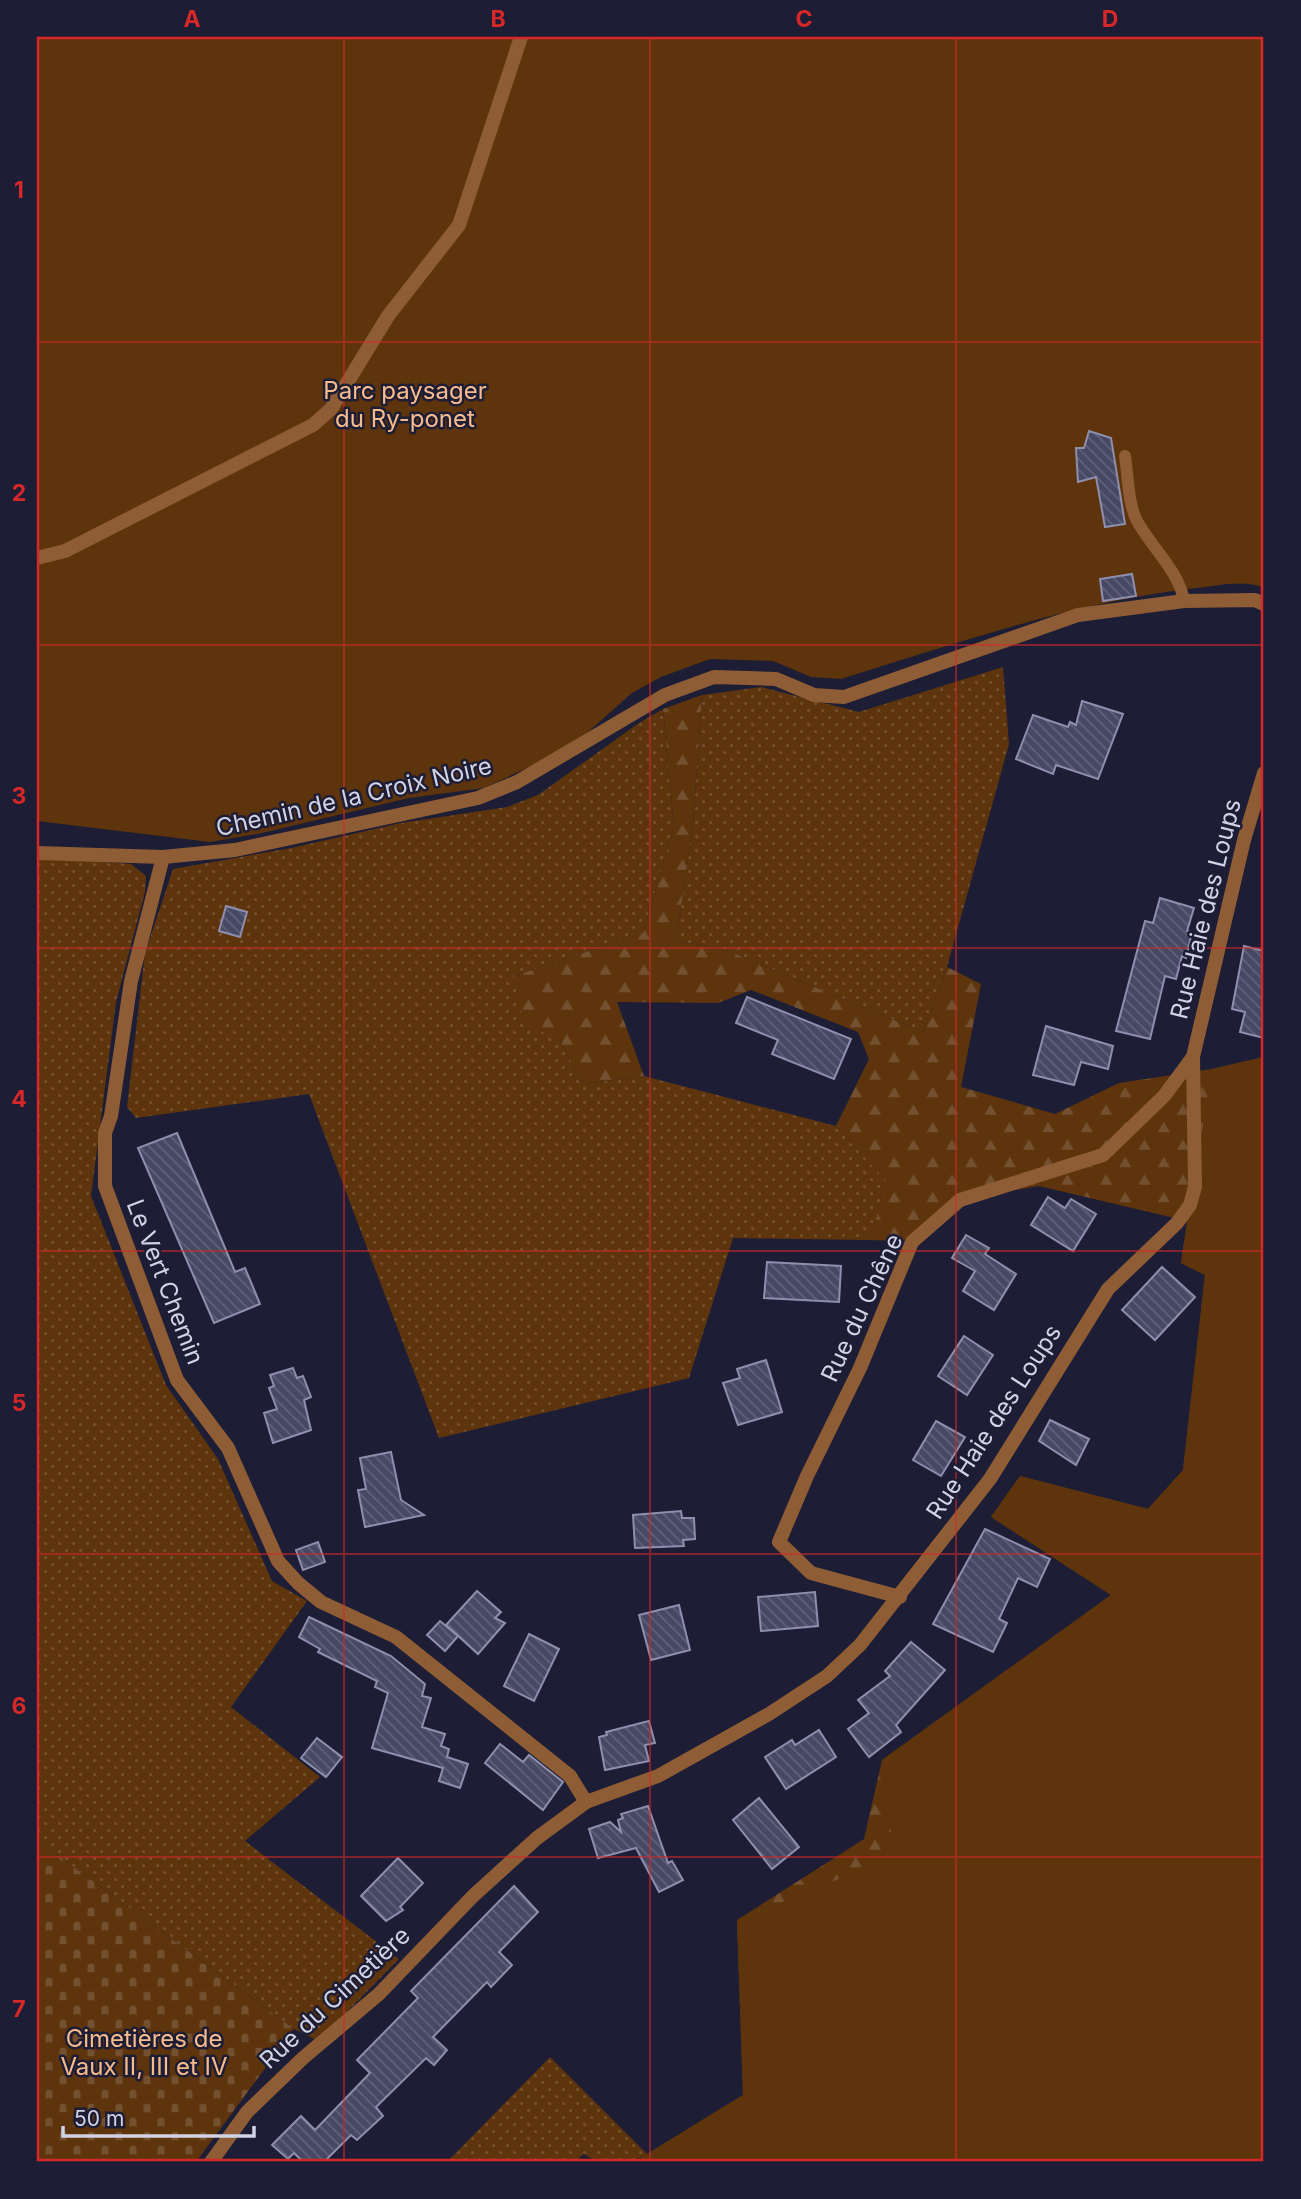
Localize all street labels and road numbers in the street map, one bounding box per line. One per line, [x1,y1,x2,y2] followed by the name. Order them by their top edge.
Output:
[213,751,495,842] street label: Chemin de la Croix Noire
[1164,796,1247,1022] street label: Rue Haie des Loups
[121,1195,210,1368] street label: Le Vert Chemin
[815,1229,908,1386] street label: Rue du Chêne
[920,1319,1067,1524] street label: Rue Haie des Loups
[254,1921,416,2075] street label: Rue du Cimetière

